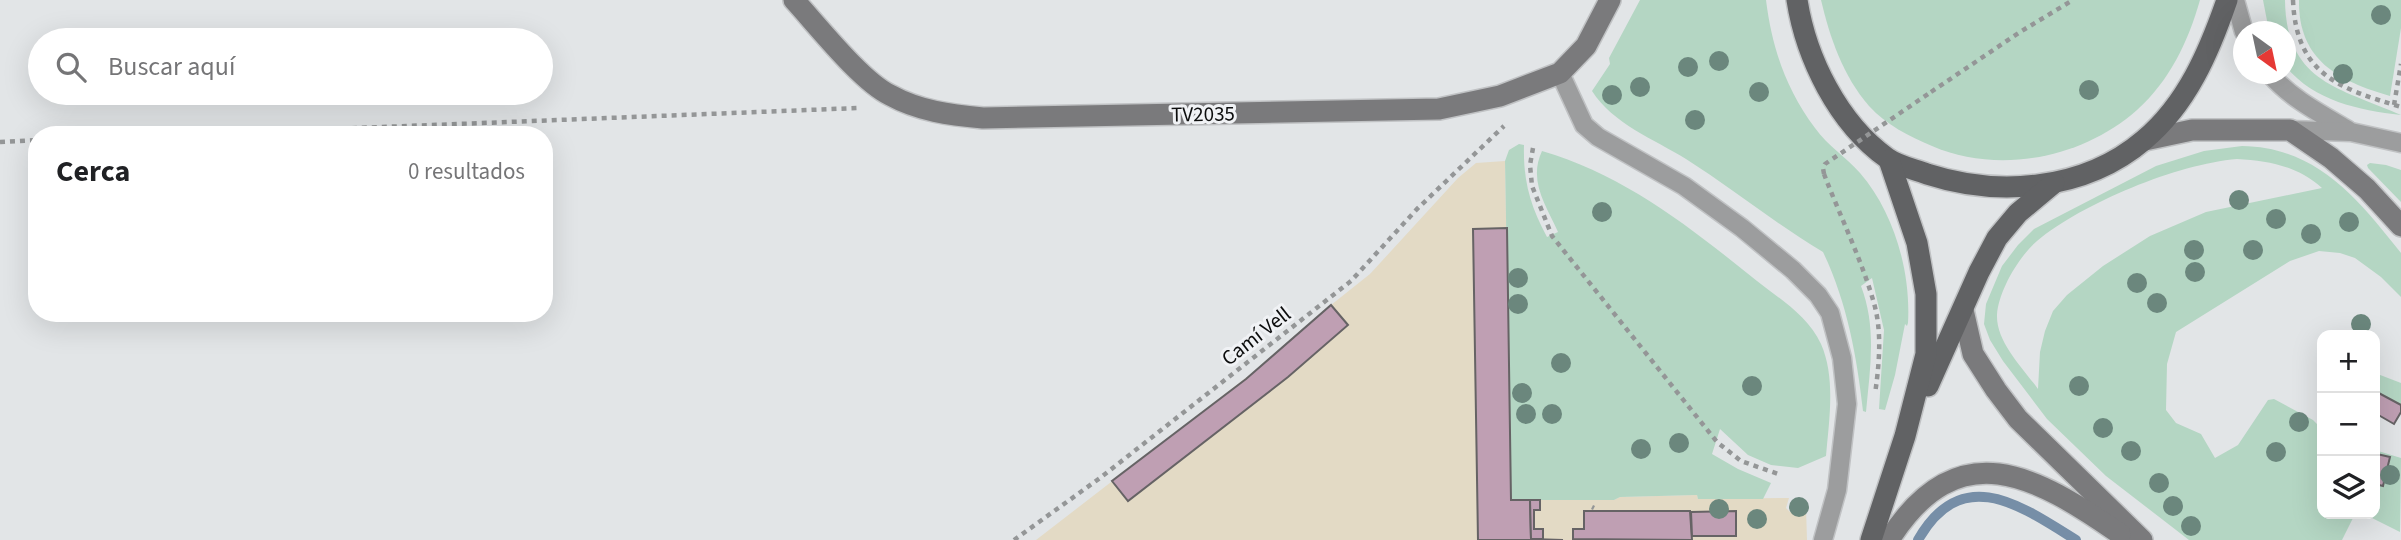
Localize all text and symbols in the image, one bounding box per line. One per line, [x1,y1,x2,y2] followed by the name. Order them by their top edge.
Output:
[2233,21,2296,84] north arrow
[28,28,553,105] search box
[52,48,90,86] icon: search
[108,48,235,85] text: Buscar aquí
[1171,98,1235,130] street label: TV2035
[56,150,130,193] text: Cerca
[408,155,525,188] text: 0 resultados
[1215,299,1297,373] street label: Camí Vell
[2317,330,2380,519] map controls
[2317,330,2380,393] button: +
[2317,393,2380,456] button: −
[2317,456,2380,519] button: layers

